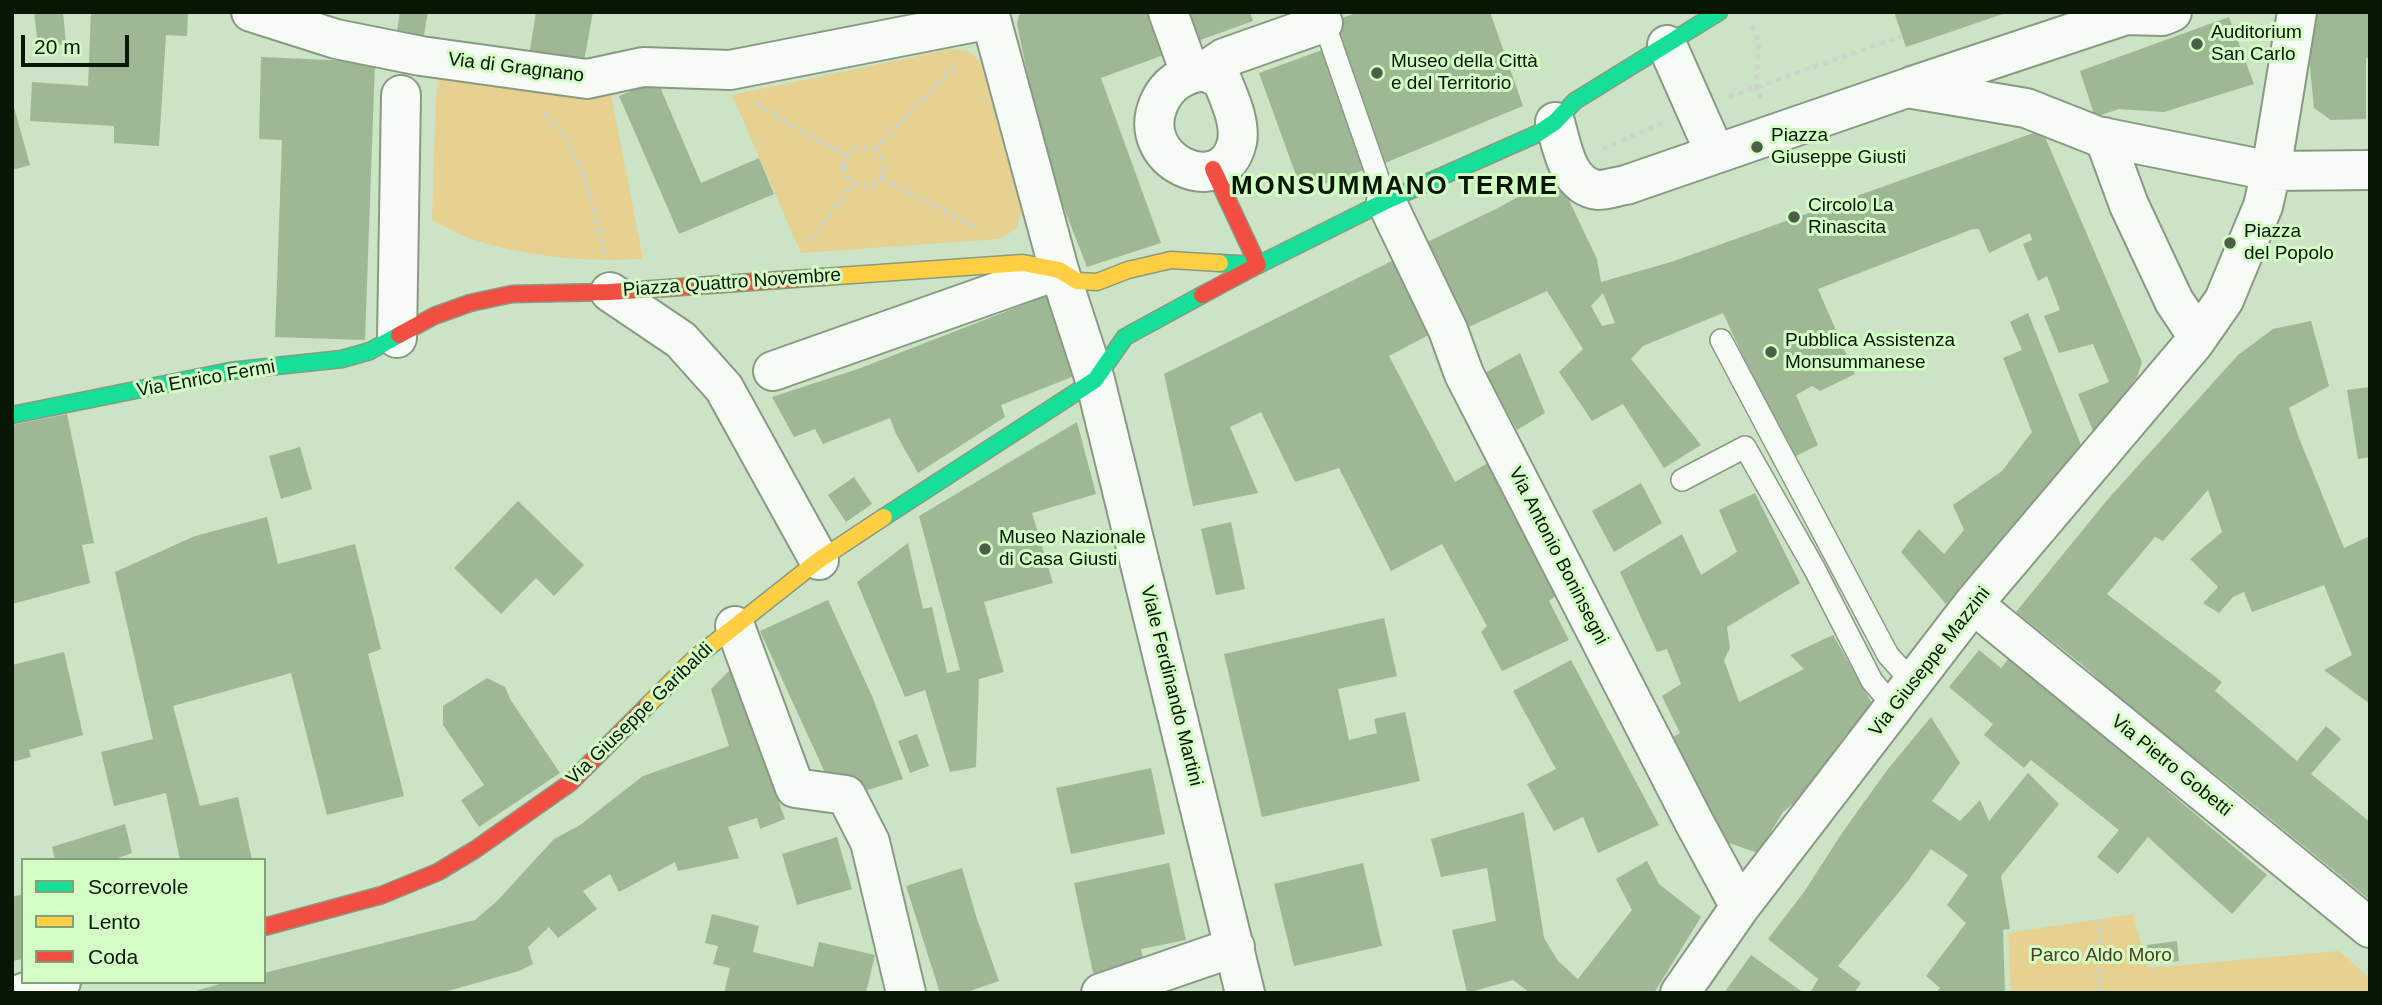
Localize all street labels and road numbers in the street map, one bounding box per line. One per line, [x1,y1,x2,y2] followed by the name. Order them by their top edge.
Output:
[447,48,585,88] street label: Via di Gragnano
[622,264,842,302] street label: Piazza Quattro Novembre
[135,356,277,402] street label: Via Enrico Fermi
[1503,463,1613,649] street label: Via Antonio Boninsegni
[1135,583,1207,789] street label: Viale Ferdinando Martini
[1865,583,1995,741] street label: Via Giuseppe Mazzini
[562,638,718,790] street label: Via Giuseppe Garibaldi
[2106,710,2236,822] street label: Via Pietro Gobetti

